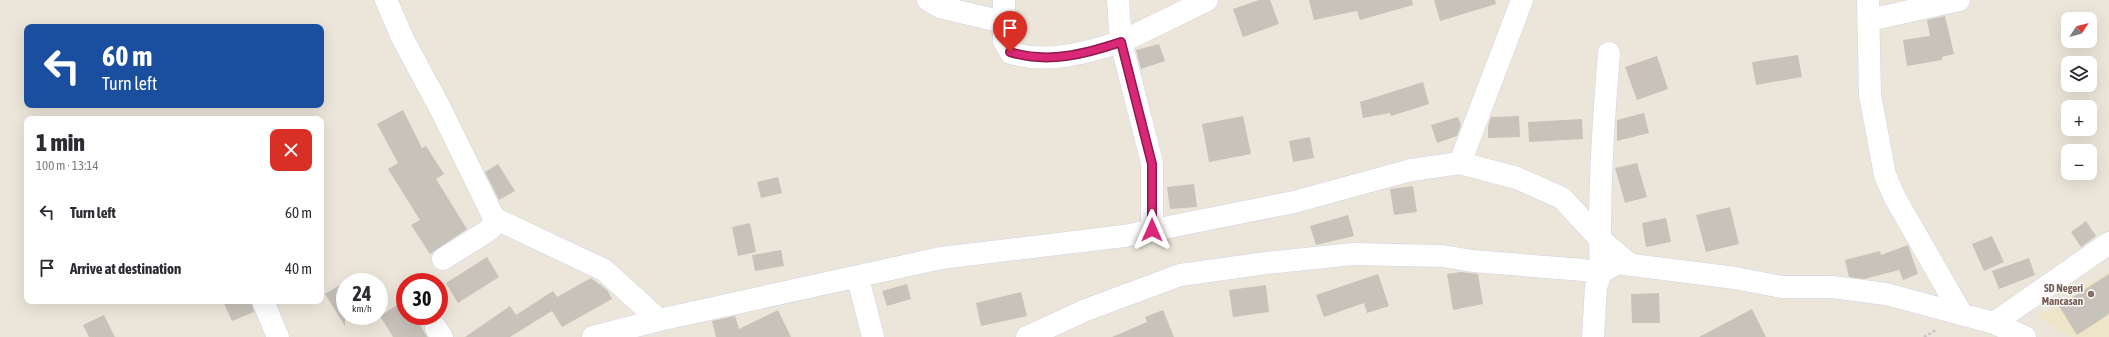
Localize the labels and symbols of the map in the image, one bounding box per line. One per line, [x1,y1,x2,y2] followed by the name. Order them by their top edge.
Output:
[993,11,1027,52] pin
[2061,12,2097,48] north arrow
[1131,209,1173,251] position arrow
[396,273,448,325] speed limit sign: 30
[2042,282,2083,307] place label: SD Negeri Mancasan
[2086,289,2096,299] marker: SD Negeri Mancasan

